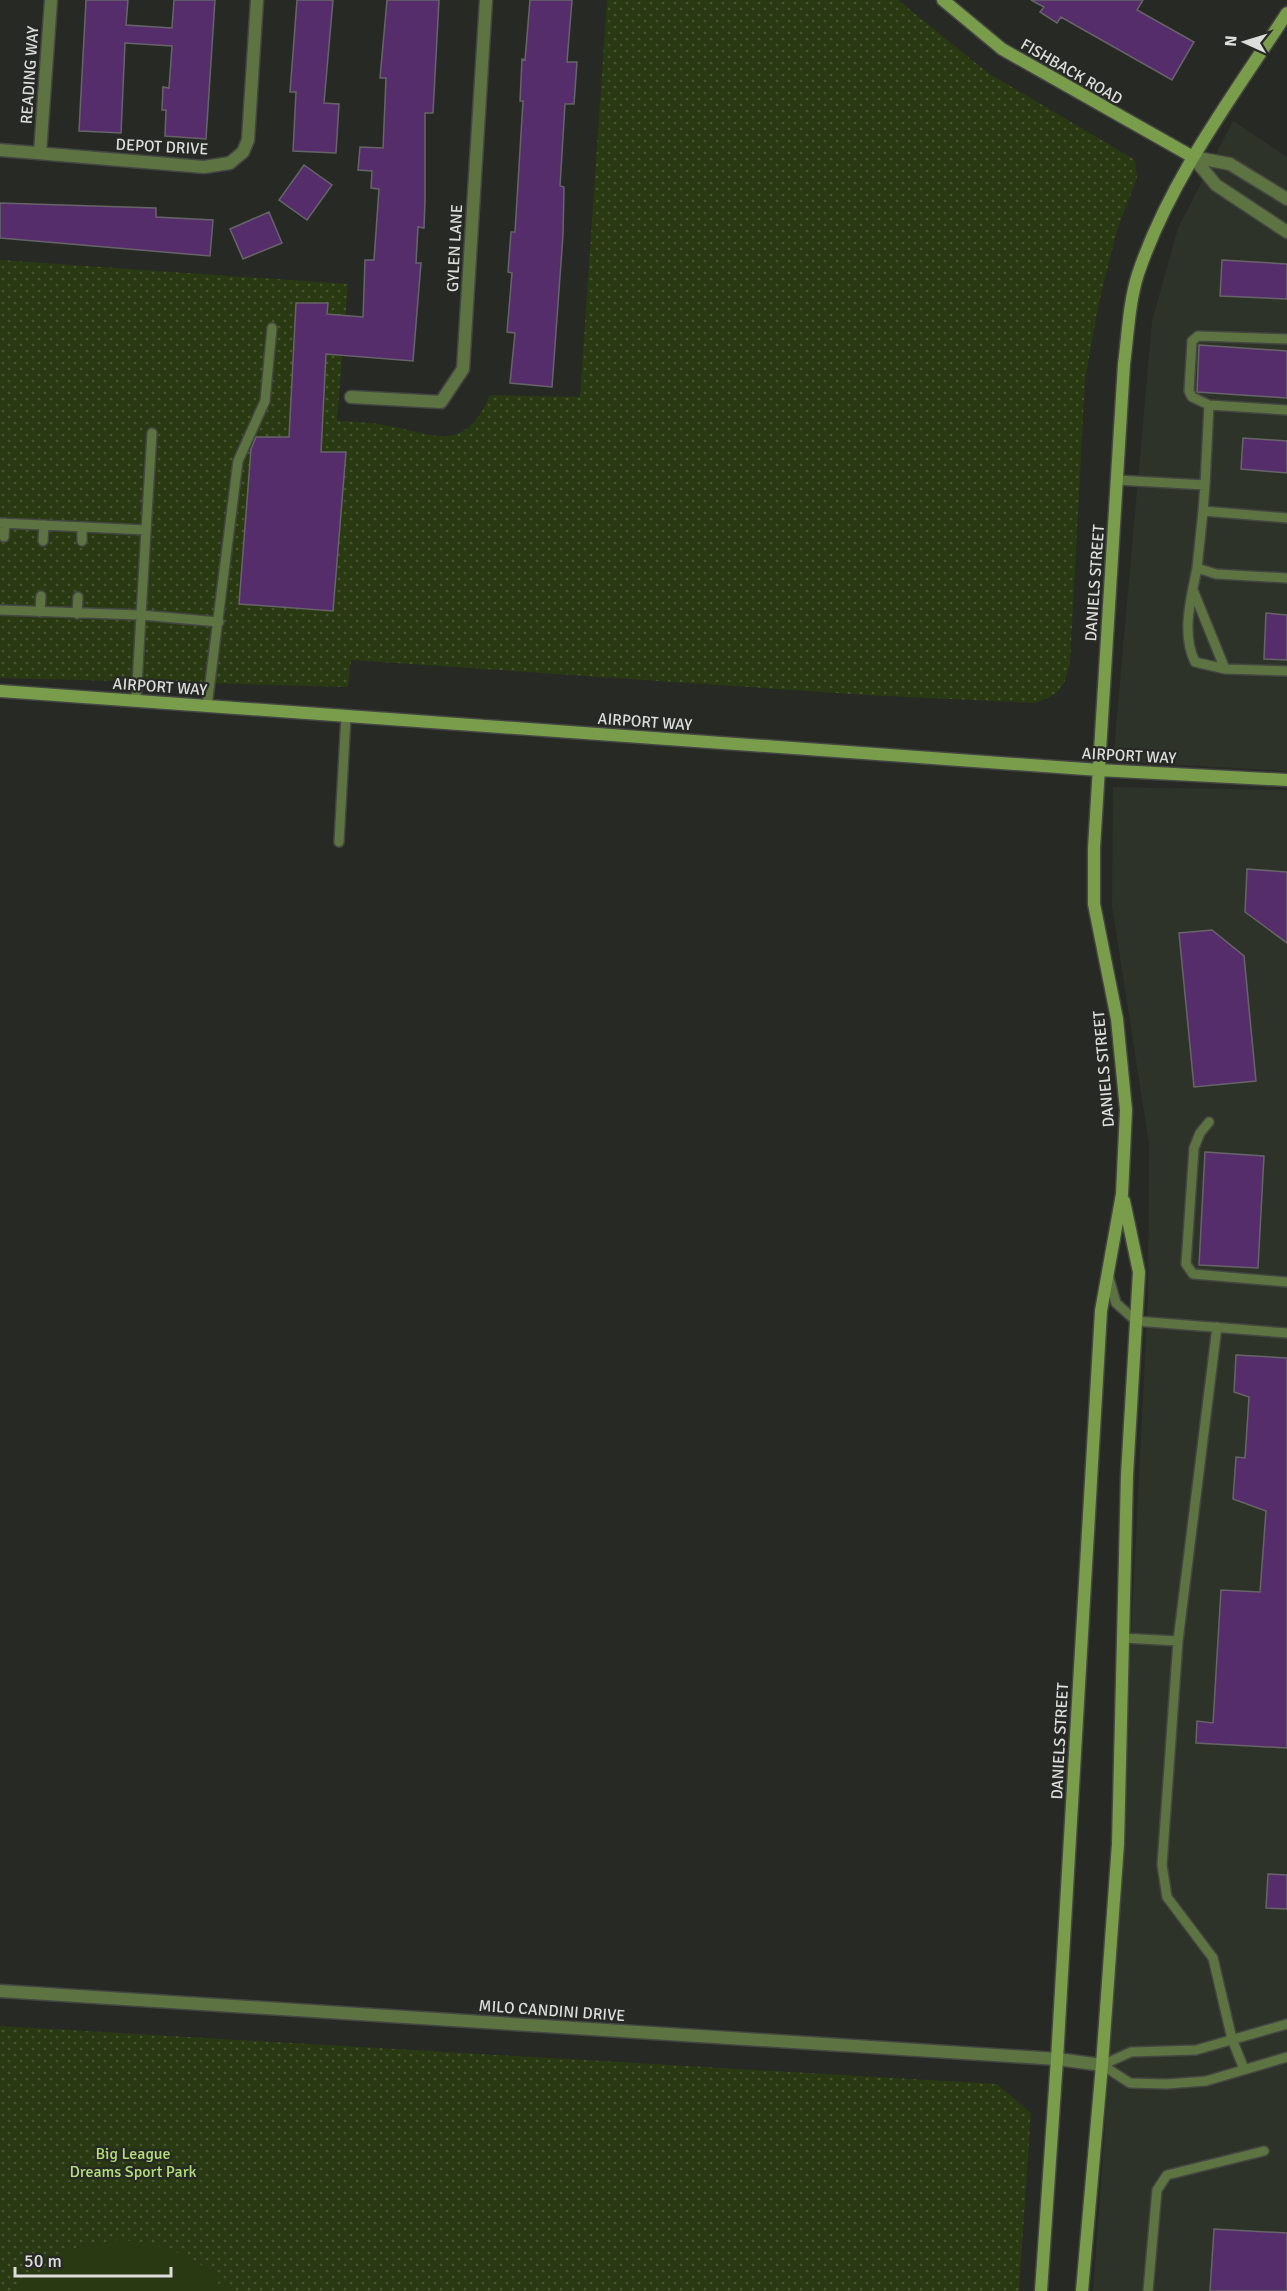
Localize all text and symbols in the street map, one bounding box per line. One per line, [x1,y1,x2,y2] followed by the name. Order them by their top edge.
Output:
[1215,12,1275,72] north arrow
[17,25,43,125] street label: READING WAY
[1017,35,1126,109] street label: FISHBACK ROAD
[1221,35,1241,47] text: N
[115,135,209,159] street label: DEPOT DRIVE
[443,204,467,292] street label: GYLEN LANE
[1081,524,1109,642] street label: DANIELS STREET
[112,674,208,700] street label: AIRPORT WAY
[597,709,693,735] street label: AIRPORT WAY
[1081,744,1177,768] street label: AIRPORT WAY
[1089,1010,1119,1128] street label: DANIELS STREET
[1047,1682,1073,1800] street label: DANIELS STREET
[478,1996,626,2026] street label: MILO CANDINI DRIVE
[69,2144,197,2182] park label: Big League Dreams Sport Park
[15,2240,171,2278] scale bar
[24,2250,62,2272] text: 50 m

